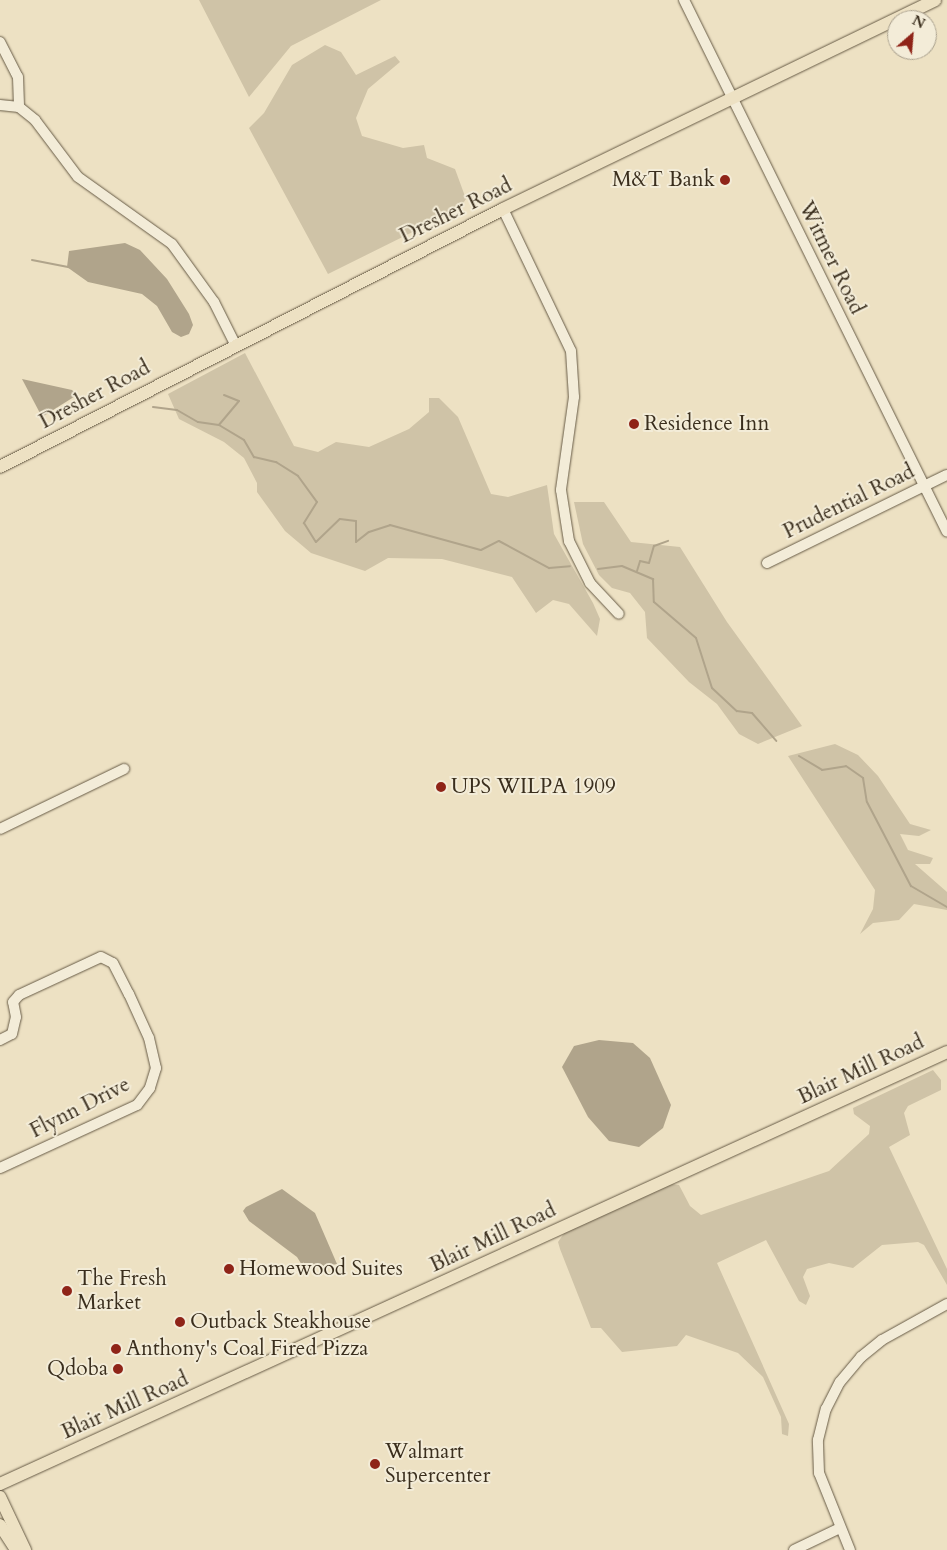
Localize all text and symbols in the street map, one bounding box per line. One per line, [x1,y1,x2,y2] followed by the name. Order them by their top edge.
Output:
[887,10,937,60] north arrow
[909,11,928,33] text: N
[612,167,715,193] place label: M&T Bank
[396,173,516,249] street label: Dresher Road
[719,174,731,186] marker: M&T Bank
[793,197,869,319] street label: Witmer Road
[35,355,155,435] street label: Dresher Road
[644,411,769,437] place label: Residence Inn
[628,418,640,430] marker: Residence Inn
[779,459,919,545] street label: Prudential Road
[451,774,616,800] place label: UPS WILPA 1909
[435,781,447,793] marker: UPS WILPA 1909
[794,1030,928,1110] street label: Blair Mill Road
[26,1072,134,1144] street label: Flynn Drive
[426,1198,560,1278] street label: Blair Mill Road
[239,1256,403,1282] place label: Homewood Suites
[223,1263,235,1275] marker: Homewood Suites
[77,1266,167,1316] place label: The Fresh Market
[61,1285,73,1297] marker: The Fresh Market
[190,1309,371,1335] place label: Outback Steakhouse
[174,1316,186,1328] marker: Outback Steakhouse
[126,1336,368,1362] place label: Anthony's Coal Fired Pizza
[110,1343,122,1355] marker: Anthony's Coal Fired Pizza
[47,1356,108,1382] place label: Qdoba
[112,1363,124,1375] marker: Qdoba
[58,1367,192,1445] street label: Blair Mill Road
[385,1439,490,1489] place label: Walmart Supercenter
[369,1458,381,1470] marker: Walmart Supercenter

